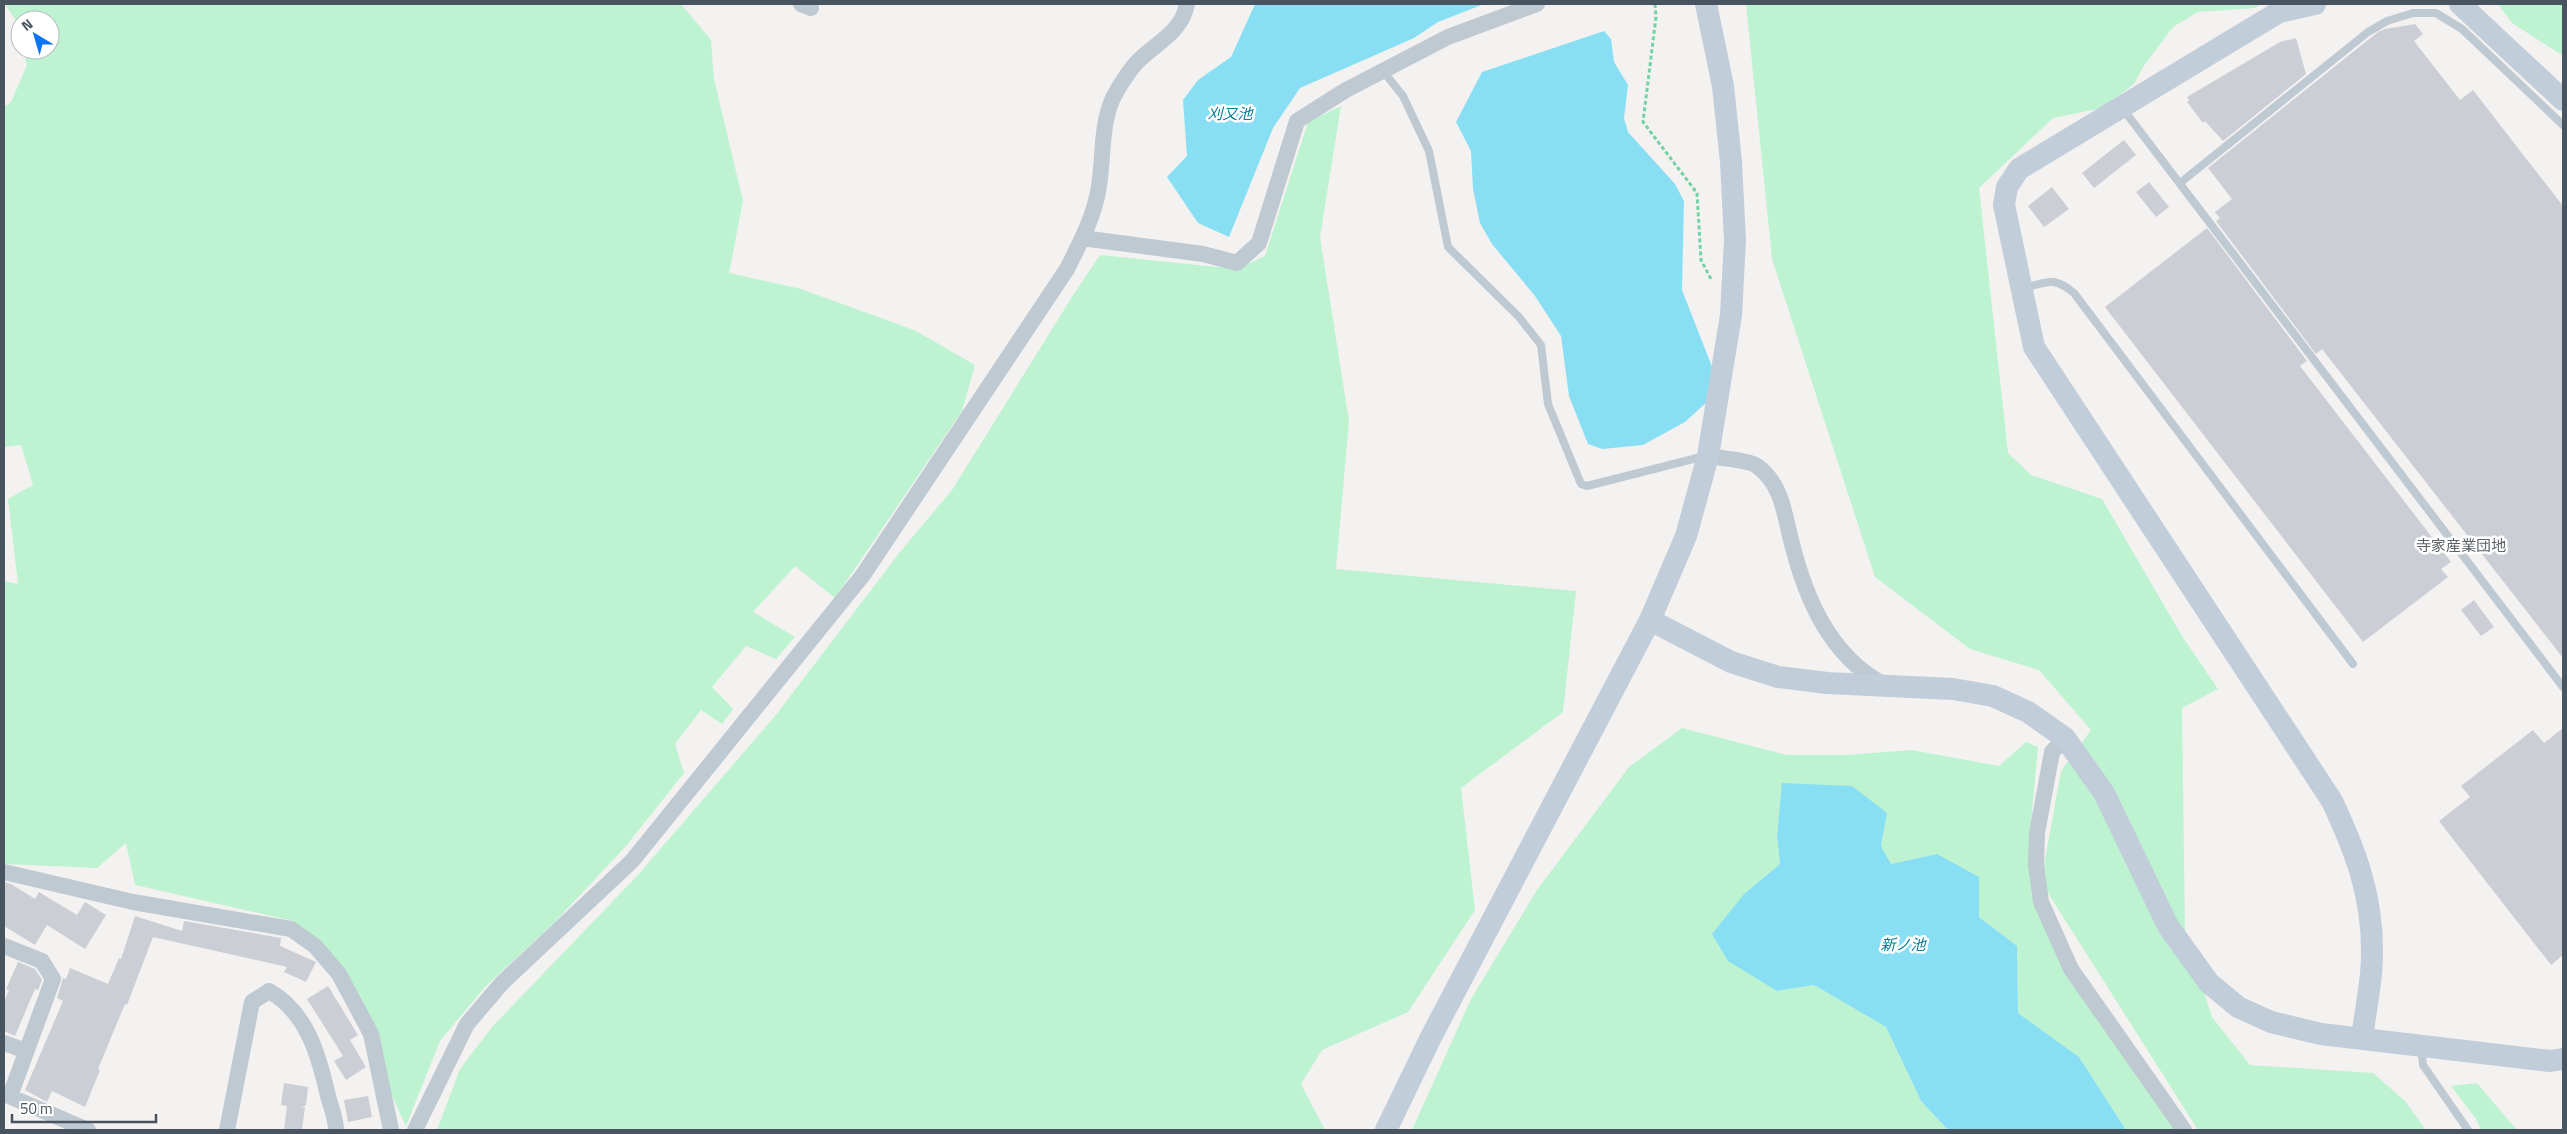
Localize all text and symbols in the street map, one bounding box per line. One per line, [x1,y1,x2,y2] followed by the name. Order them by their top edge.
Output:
[10,10,60,60] north arrow
[16,13,37,36] text: N
[1207,102,1254,125] water label: 刈又池
[2416,534,2506,557] district label: 寺家産業団地
[1880,933,1927,956] water label: 新ノ池
[12,1092,156,1124] scale bar
[20,1097,53,1120] text: 50 m

